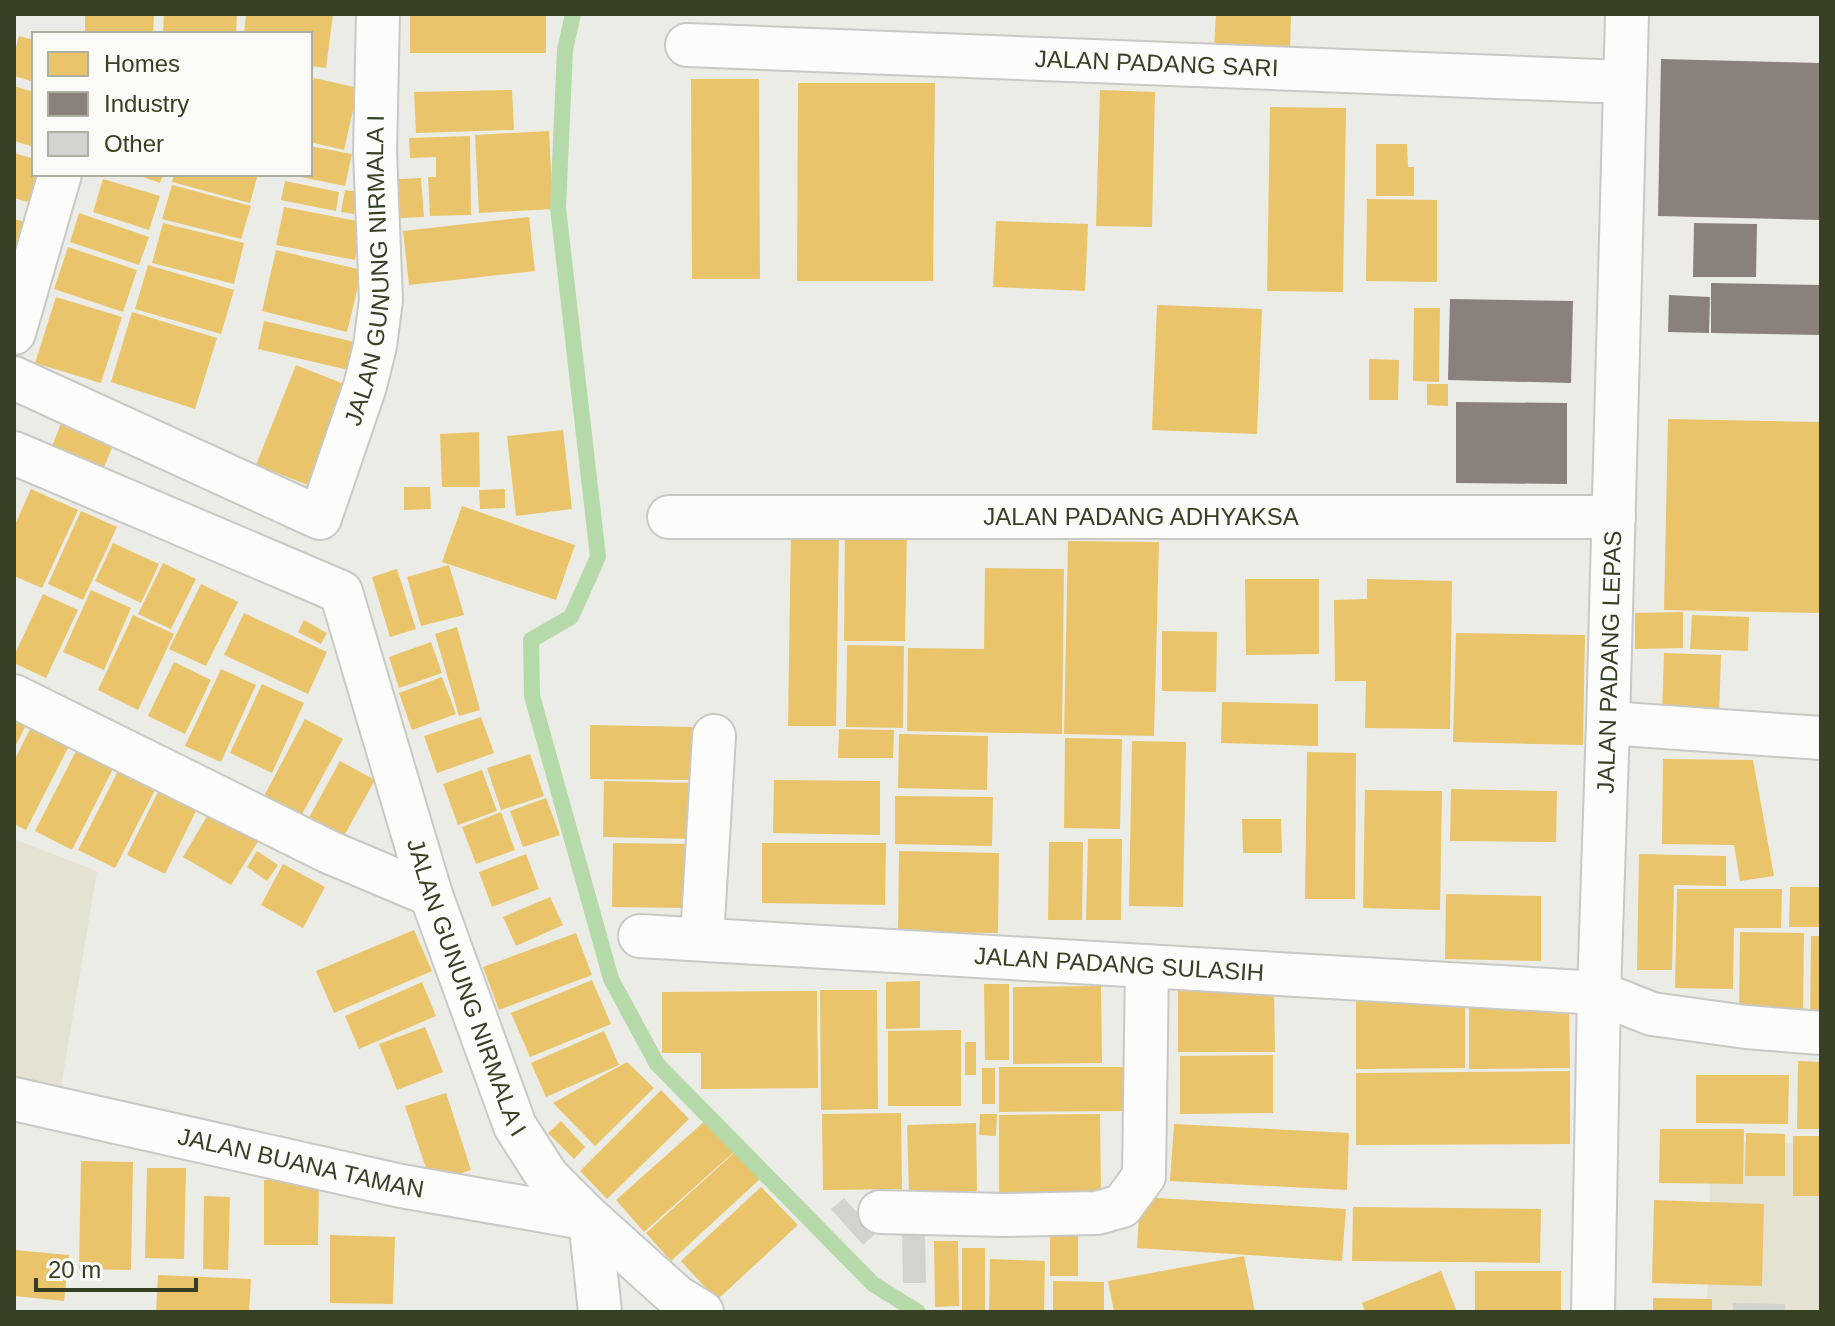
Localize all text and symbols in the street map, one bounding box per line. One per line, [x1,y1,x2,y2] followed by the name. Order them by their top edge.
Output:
[32,32,312,176] legend
[1034,45,1279,81] street label: JALAN PADANG SARI
[104,50,180,77] text: Homes
[104,90,189,117] text: Industry
[339,115,395,429] street label: JALAN GUNUNG NIRMALA I
[104,130,164,157] text: Other
[983,503,1299,530] street label: JALAN PADANG ADHYAKSA
[1592,530,1626,794] street label: JALAN PADANG LEPAS
[402,835,532,1141] street label: JALAN GUNUNG NIRMALA I
[973,942,1265,986] street label: JALAN PADANG SULASIH
[175,1122,426,1203] street label: JALAN BUANA TAMAN
[36,1242,196,1292] scale bar
[48,1256,101,1283] text: 20 m

